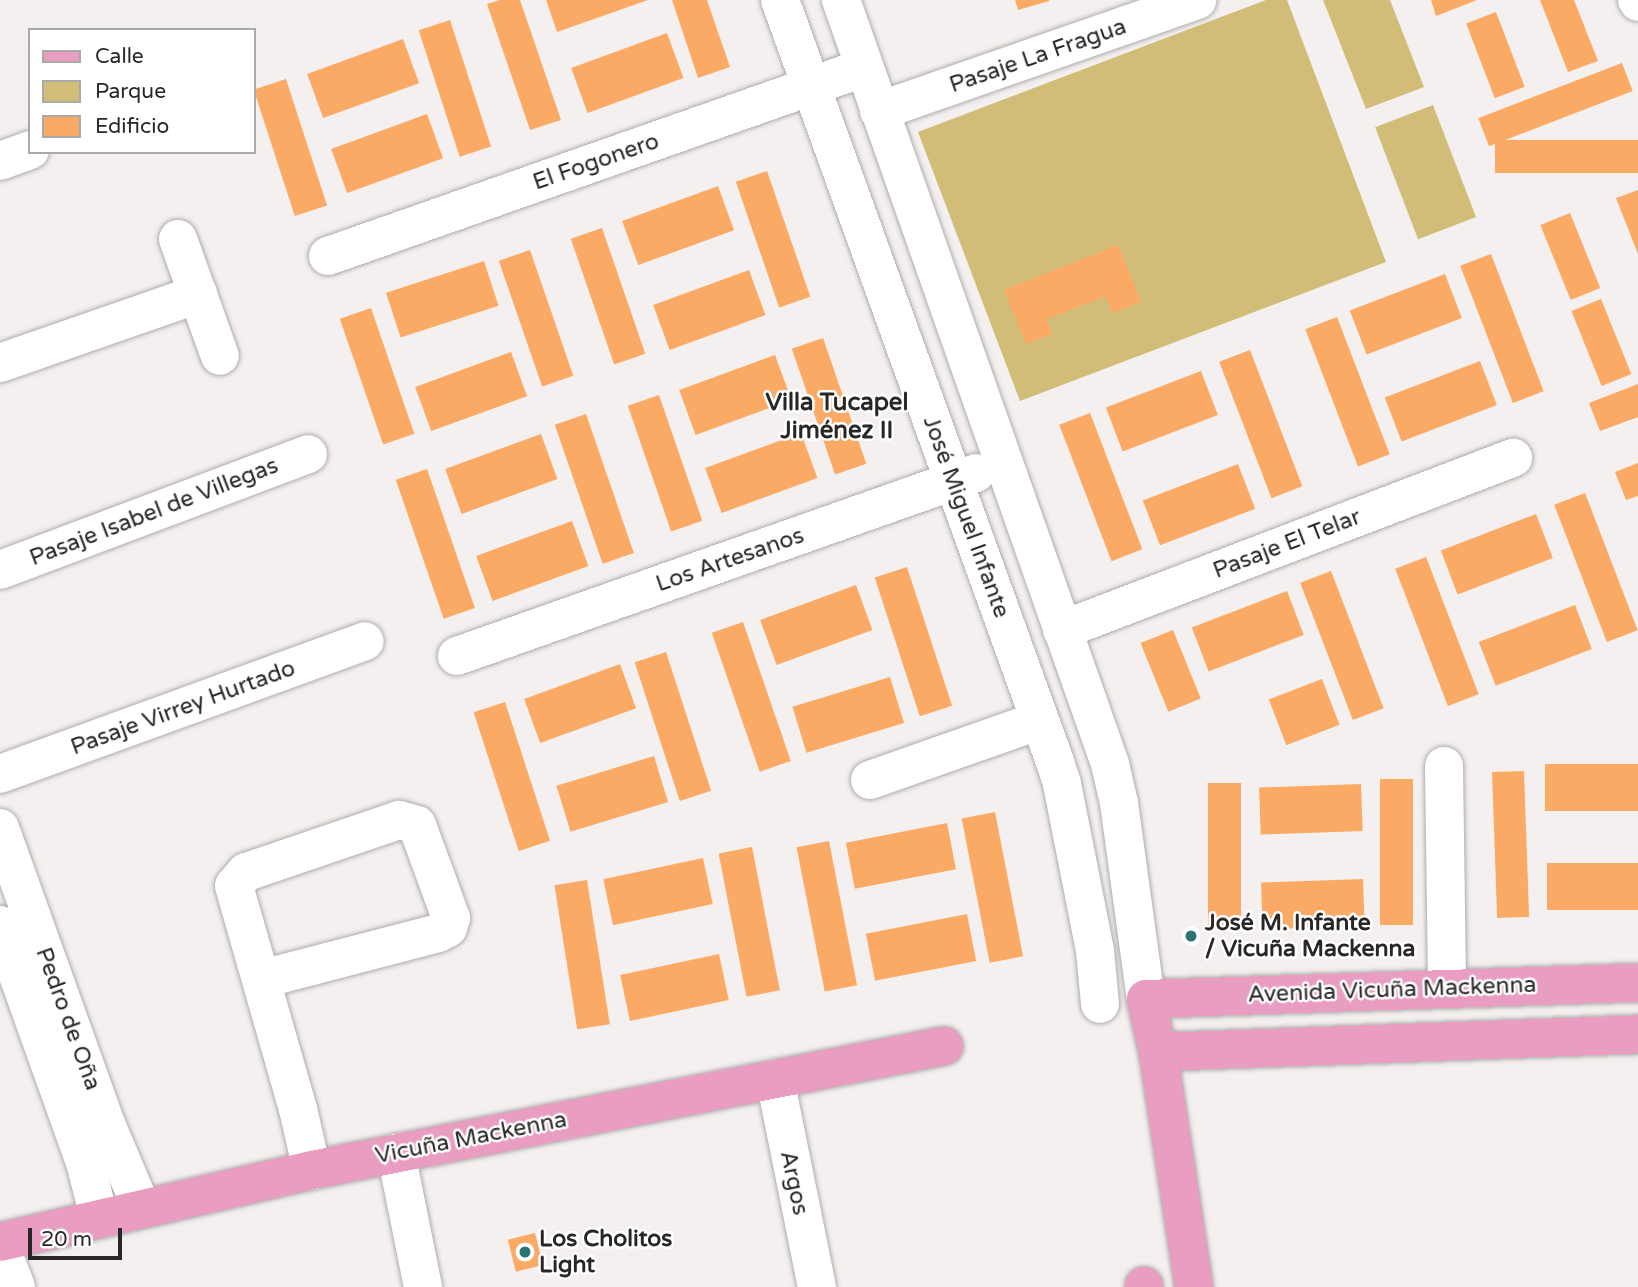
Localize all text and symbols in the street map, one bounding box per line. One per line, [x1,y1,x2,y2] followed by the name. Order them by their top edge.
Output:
[946,13,1130,99] street label: Pasaje La Fragua
[28,28,256,154] legend
[95,44,144,69] text: Calle
[95,79,166,104] text: Parque
[95,114,169,139] text: Edificio
[529,128,663,196] street label: El Fogonero
[766,389,908,445] district label: Villa Tucapel Jiménez II
[917,412,1015,622] street label: José Miguel Infante
[26,452,282,572] street label: Pasaje Isabel de Villegas
[1209,503,1365,585] street label: Pasaje El Telar
[652,522,808,598] street label: Los Artesanos
[67,655,299,761] street label: Pasaje Virrey Hurtado
[1205,909,1415,963] place label: José M. Infante / Vicuña Mackenna
[1183,928,1199,944] marker: José M. Infante / Vicuña Mackenna
[29,944,107,1094] street label: Pedro de Oña
[1247,971,1537,1009] street label: Avenida Vicuña Mackenna
[373,1106,569,1170] street label: Vicuña Mackenna
[774,1148,814,1218] street label: Argos
[32,1214,126,1258] scale bar
[539,1225,672,1279] place label: Los Cholitos Light
[41,1227,92,1252] text: 20 m
[517,1244,533,1260] marker: Los Cholitos Light

